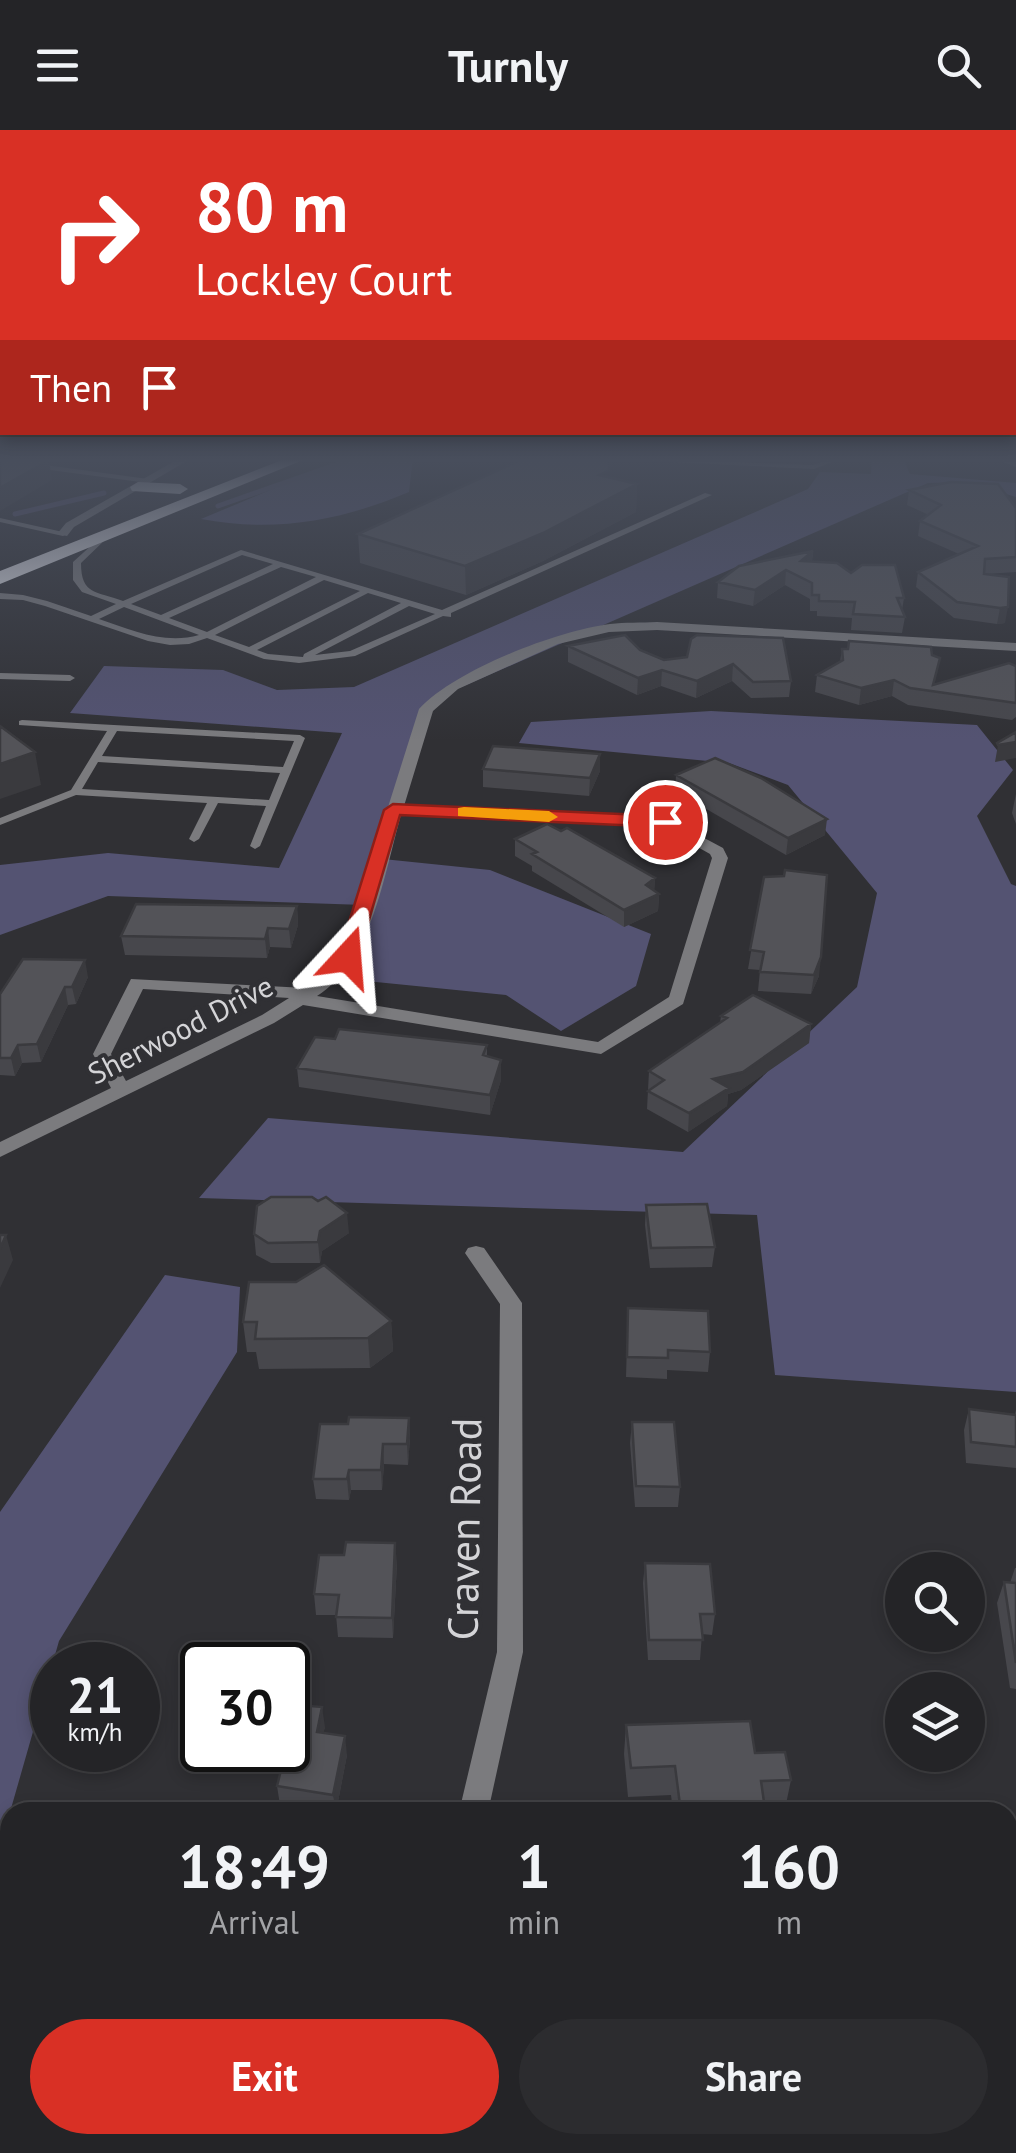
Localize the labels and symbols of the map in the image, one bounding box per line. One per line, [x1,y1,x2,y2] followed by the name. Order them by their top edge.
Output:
[623,780,708,865] pin
[296,905,400,1009] position arrow
[81,966,279,1092] street label: Sherwood Drive
[435,1417,493,1641] street label: Craven Road
[180,1642,310,1772] speed limit sign: 30

